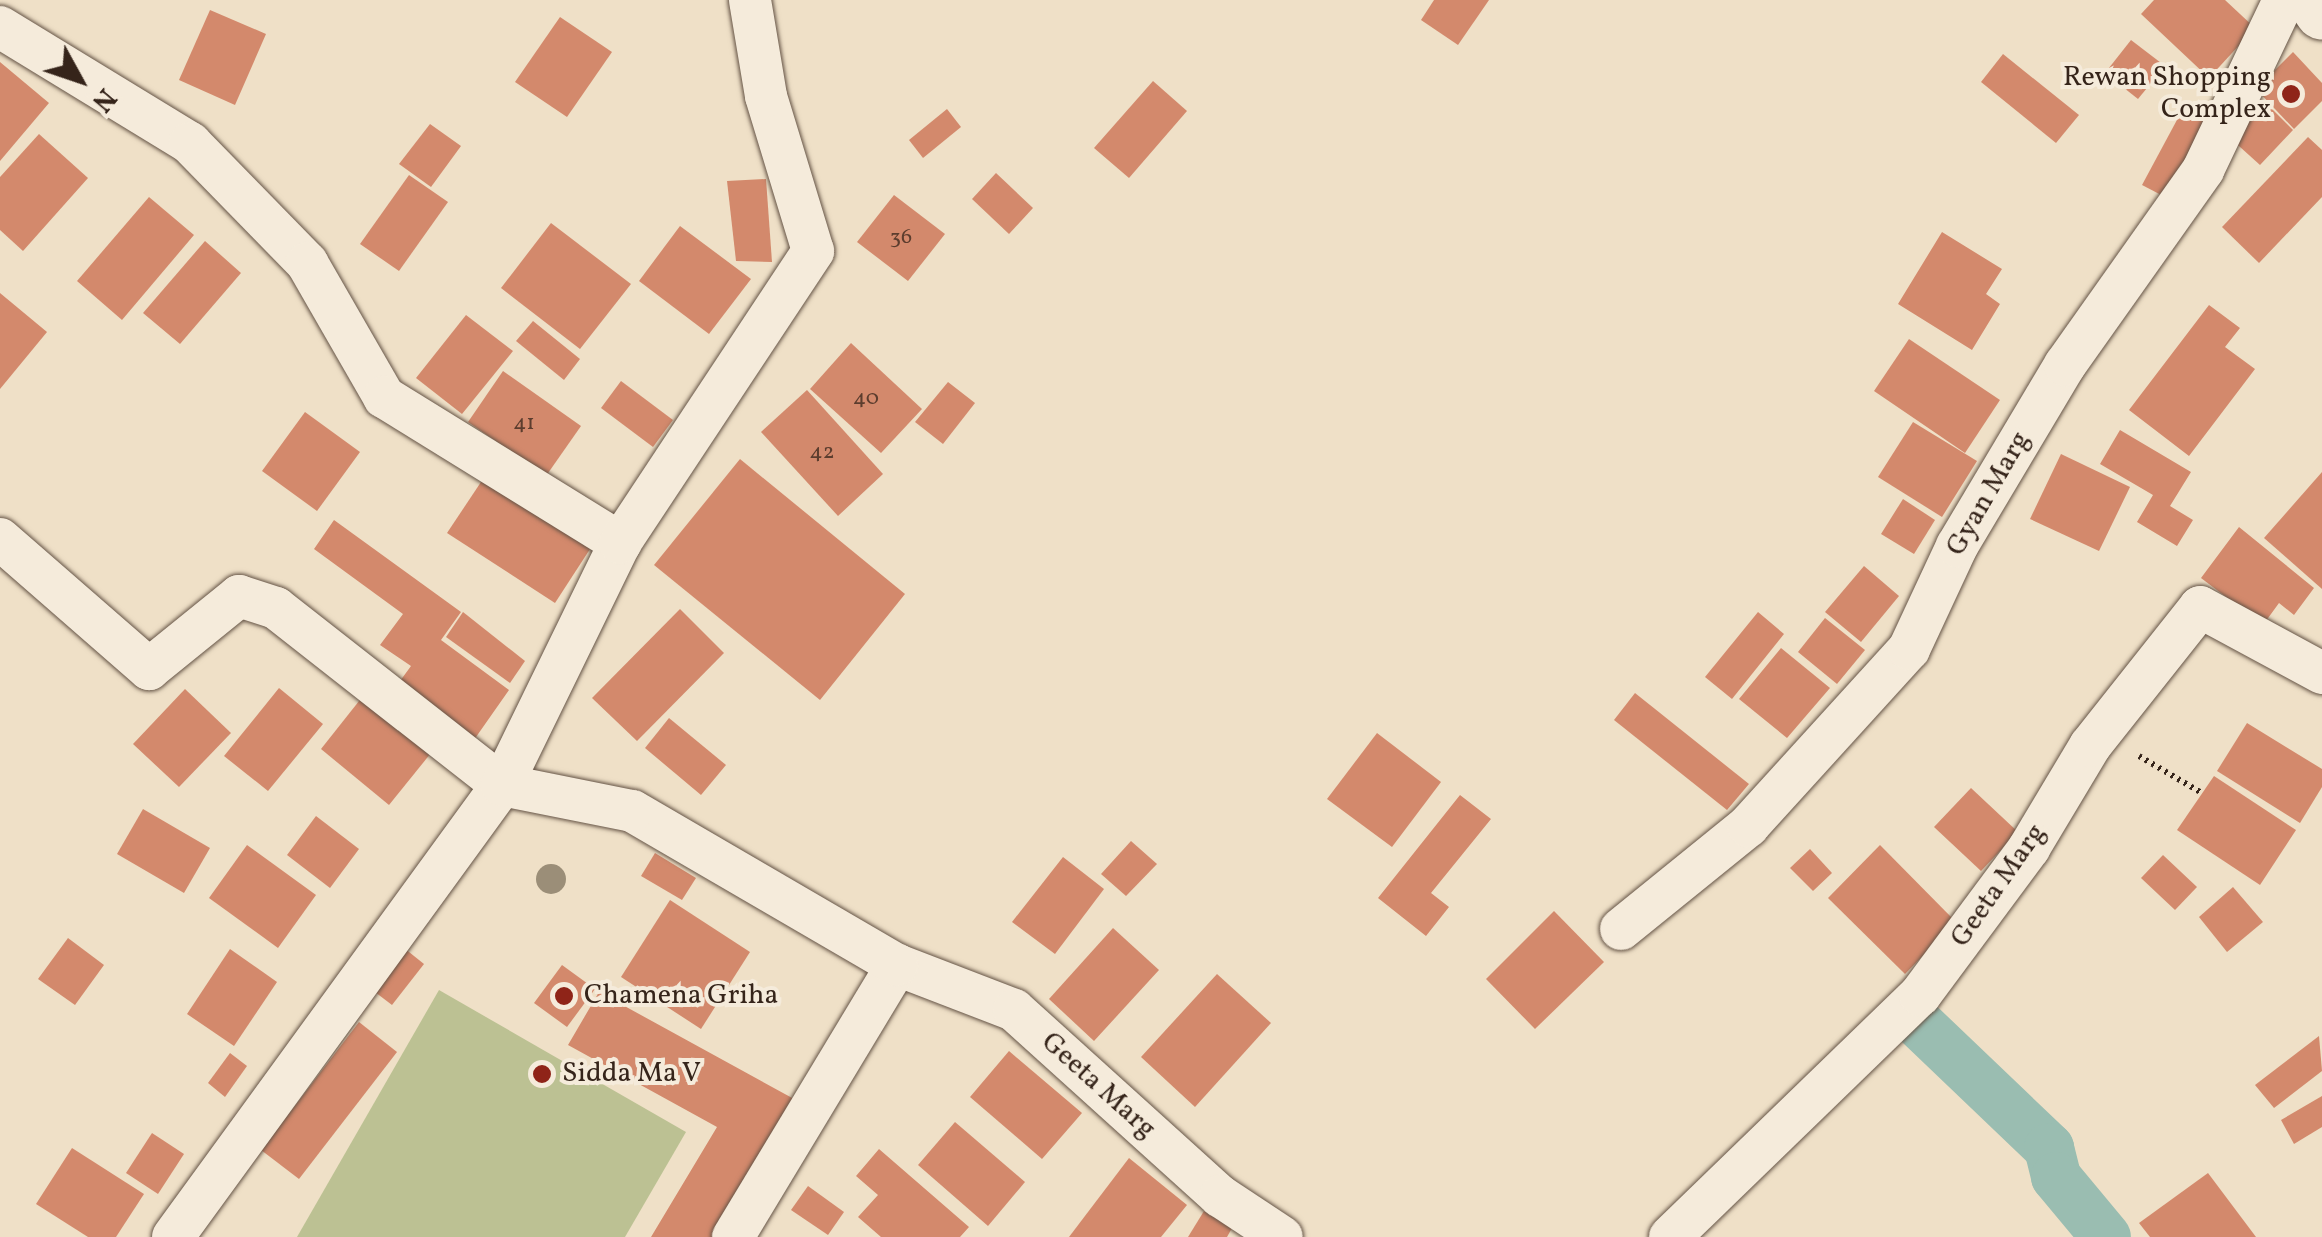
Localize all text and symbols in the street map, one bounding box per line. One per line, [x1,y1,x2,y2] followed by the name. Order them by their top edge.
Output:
[30,30,130,130] north arrow
[2063,61,2271,127] place label: Rewan Shopping Complex
[82,79,125,120] text: N
[2280,83,2302,105] marker: Rewan Shopping Complex
[890,225,912,251] house number: 36
[853,386,879,412] house number: 40
[513,411,535,437] house number: 41
[1940,426,2038,562] street label: Gyan Marg
[810,440,834,466] house number: 42
[1944,818,2054,954] street label: Geeta Marg
[584,979,778,1013] place label: Chamena Griha
[553,985,575,1007] marker: Chamena Griha
[1034,1026,1162,1146] street label: Geeta Marg
[562,1057,702,1091] place label: Sidda Ma V
[531,1063,553,1085] marker: Sidda Ma V

